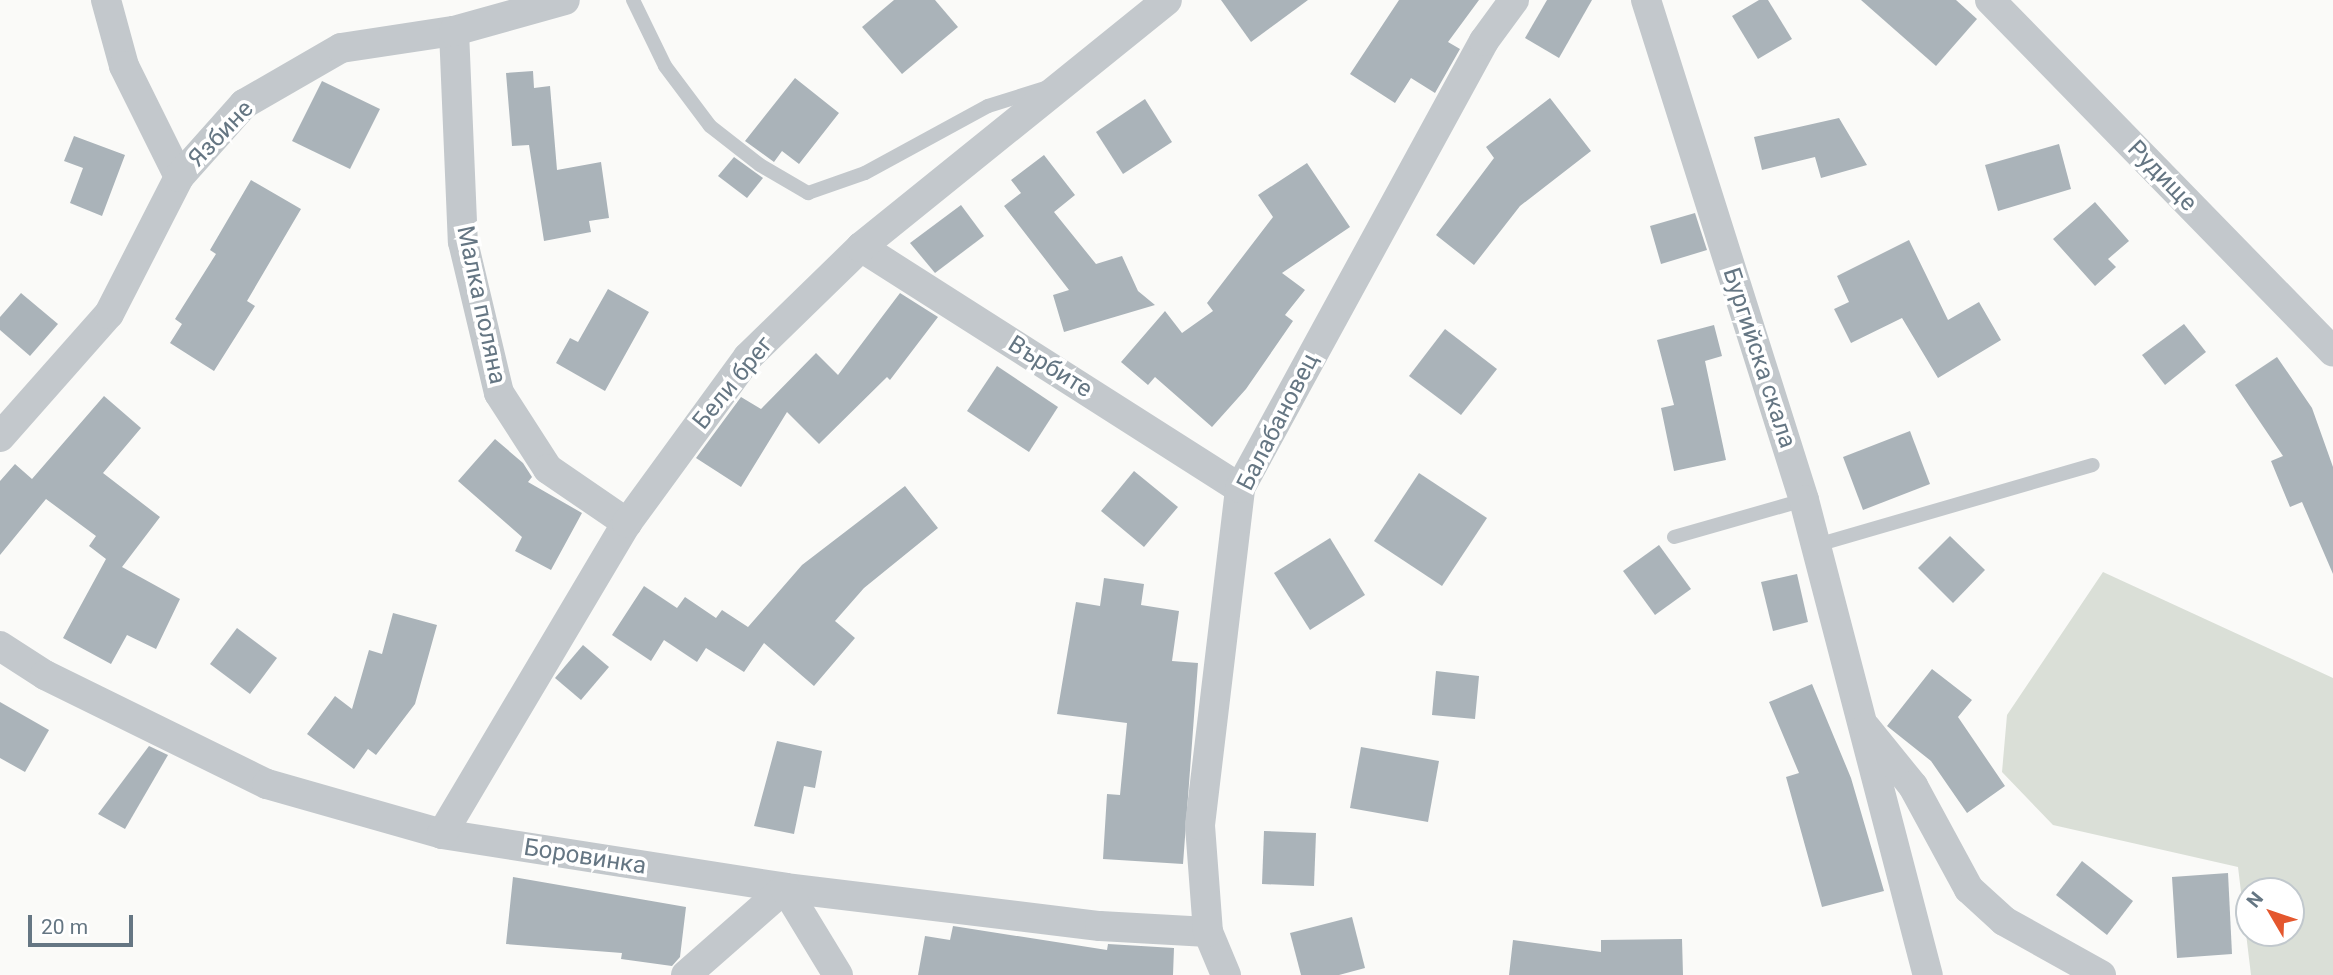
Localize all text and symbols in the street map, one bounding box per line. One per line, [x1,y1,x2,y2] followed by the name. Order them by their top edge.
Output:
[183,95,259,173] street label: Язбине
[2121,135,2203,217] street label: Рудище
[450,223,512,387] street label: Малка поляна
[1716,264,1802,452] street label: Бургийска скала
[1003,330,1097,404] street label: Върбите
[687,331,779,435] street label: Бели брег
[1231,349,1325,495] street label: Балабановец
[522,833,648,881] street label: Боровинка
[2235,877,2305,947] north arrow
[2242,887,2268,912] text: N
[32,902,136,946] scale bar
[41,915,88,939] text: 20 m

